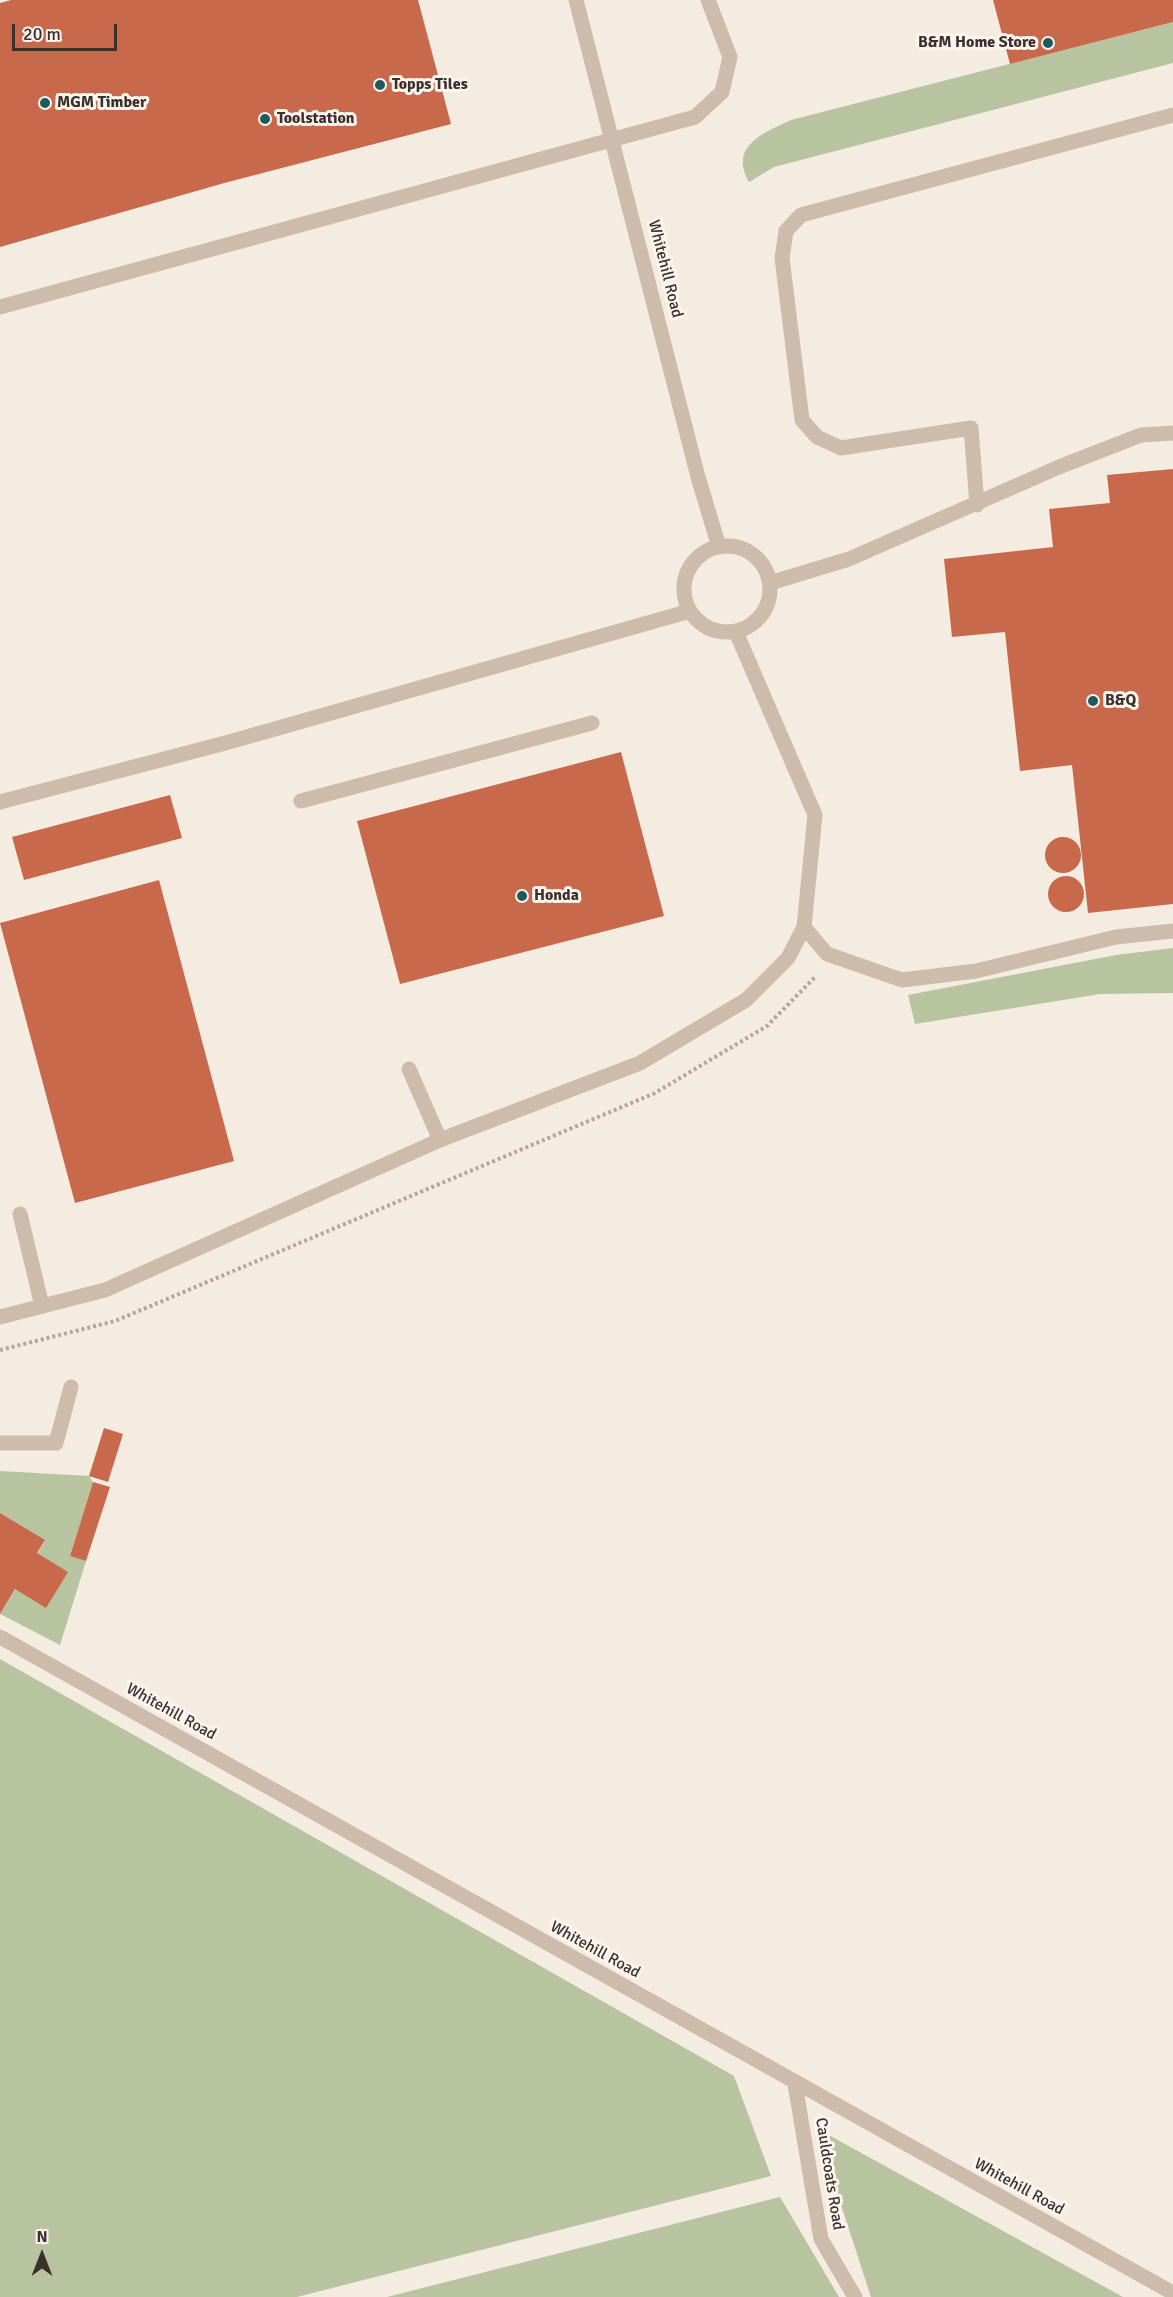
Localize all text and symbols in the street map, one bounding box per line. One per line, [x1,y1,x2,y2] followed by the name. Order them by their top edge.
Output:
[15,12,120,50] scale bar
[23,23,61,45] text: 20 m
[918,33,1036,53] place label: B&M Home Store
[1041,36,1055,50] marker: B&M Home Store
[392,75,468,95] place label: Topps Tiles
[373,78,387,92] marker: Topps Tiles
[57,93,146,113] place label: MGM Timber
[38,96,52,110] marker: MGM Timber
[277,109,355,129] place label: Toolstation
[258,112,272,126] marker: Toolstation
[644,218,686,320] street label: Whitehill Road
[1105,691,1136,711] place label: B&Q
[1086,694,1100,708] marker: B&Q
[534,886,579,906] place label: Honda
[515,889,529,903] marker: Honda
[123,1679,219,1745] street label: Whitehill Road
[547,1917,643,1983] street label: Whitehill Road
[811,2116,847,2232] street label: Cauldcoats Road
[971,2154,1067,2220] street label: Whitehill Road
[12,2225,72,2285] north arrow
[36,2227,48,2247] text: N

